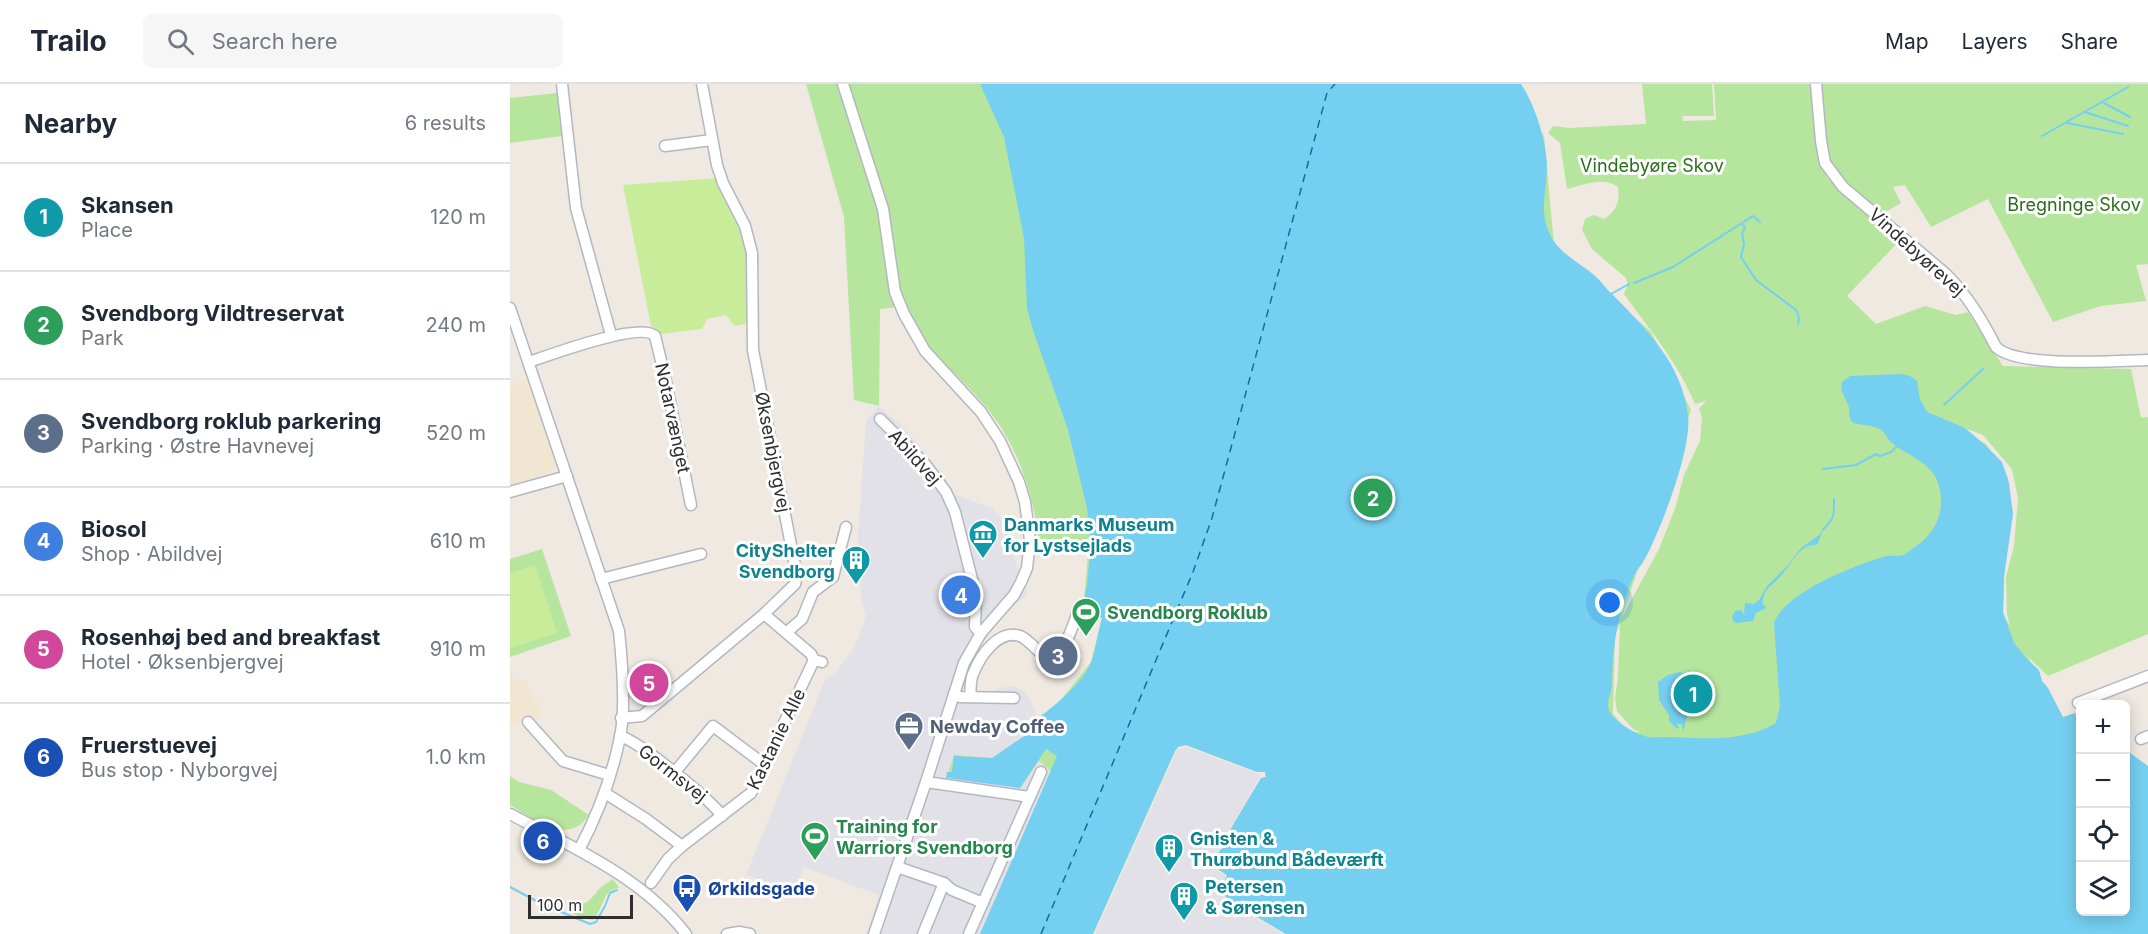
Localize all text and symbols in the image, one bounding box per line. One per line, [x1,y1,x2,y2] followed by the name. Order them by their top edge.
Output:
[143,14,563,68] search box
[30,24,107,58] text: Trailo
[164,25,197,58] icon: search
[212,28,338,54] text: Search here
[1885,29,1929,54] text: Map
[1962,29,2028,54] text: Layers
[2061,29,2118,54] text: Share
[24,108,117,139] text: Nearby
[405,111,486,135] text: 6 results
[1580,155,1724,176] park label: Vindebyøre Skov
[81,192,174,218] text: Skansen
[2007,194,2141,215] park label: Bregninge Skov
[1865,204,1969,300] street label: Vindebyørevej
[39,205,48,229] text: 1
[430,205,486,229] text: 120 m
[81,218,133,242] text: Place
[81,300,344,326] text: Svendborg Vildtreservat
[37,313,50,337] text: 2
[425,313,486,337] text: 240 m
[81,326,124,350] text: Park
[651,361,695,475] street label: Notarvænget
[751,390,795,514] street label: Øksenbjergvej
[81,408,381,434] text: Svendborg roklub parkering
[37,421,50,445] text: 3
[426,421,486,445] text: 520 m
[884,425,946,489] street label: Abildvej
[81,434,314,458] text: Parking · Østre Havnevej
[1354,476,1392,520] pin: 2
[1004,514,1174,556] place label: Danmarks Museum for Lystsejlads
[81,516,147,542] text: Biosol
[967,518,999,560] museum icon: Danmarks Museum for Lystsejlads
[37,529,50,553] text: 4
[430,529,486,553] text: 610 m
[736,540,835,582] place label: CityShelter Svendborg
[81,542,222,566] text: Shop · Abildvej
[840,544,872,586] building icon: CityShelter Svendborg
[942,572,980,618] pin: 4
[1595,588,1624,617] your location
[1070,596,1102,638] sports icon: Svendborg Roklub
[1107,602,1268,623] place label: Svendborg Roklub
[81,624,380,650] text: Rosenhøj bed and breakfast
[1038,634,1078,678] pin: 3
[37,637,50,661] text: 5
[430,637,486,661] text: 910 m
[81,650,284,674] text: Hotel · Øksenbjergvej
[630,660,668,706] pin: 5
[1674,672,1712,716] pin: 1
[742,685,810,793] street label: Kastanie Alle
[2076,700,2130,916] map controls
[2076,700,2130,754] button: +
[893,710,925,752] office icon: Newday Coffee
[930,716,1065,737] place label: Newday Coffee
[81,732,217,758] text: Fruerstuevej
[635,740,711,806] street label: Gormsvej
[37,745,50,769] text: 6
[426,745,486,769] text: 1.0 km
[2076,754,2130,808] button: −
[81,758,278,782] text: Bus stop · Nyborgvej
[2076,808,2130,862] button: locate
[836,816,1013,858] place label: Training for Warriors Svendborg
[524,818,562,864] pin: 6
[799,820,831,862] sports icon: Training for Warriors Svendborg
[1190,828,1384,870] place label: Gnisten & Thurøbund Bådeværft
[1153,832,1185,874] building icon: Gnisten & Thurøbund Bådeværft
[2076,862,2130,916] button: layers
[671,872,703,914] bus stop icon: Ørkildsgade
[1205,876,1305,918] place label: Petersen & Sørensen
[708,878,815,899] place label: Ørkildsgade
[1168,880,1200,922] building icon: Petersen & Sørensen
[528,892,633,920] scale bar
[537,895,582,915] text: 100 m

